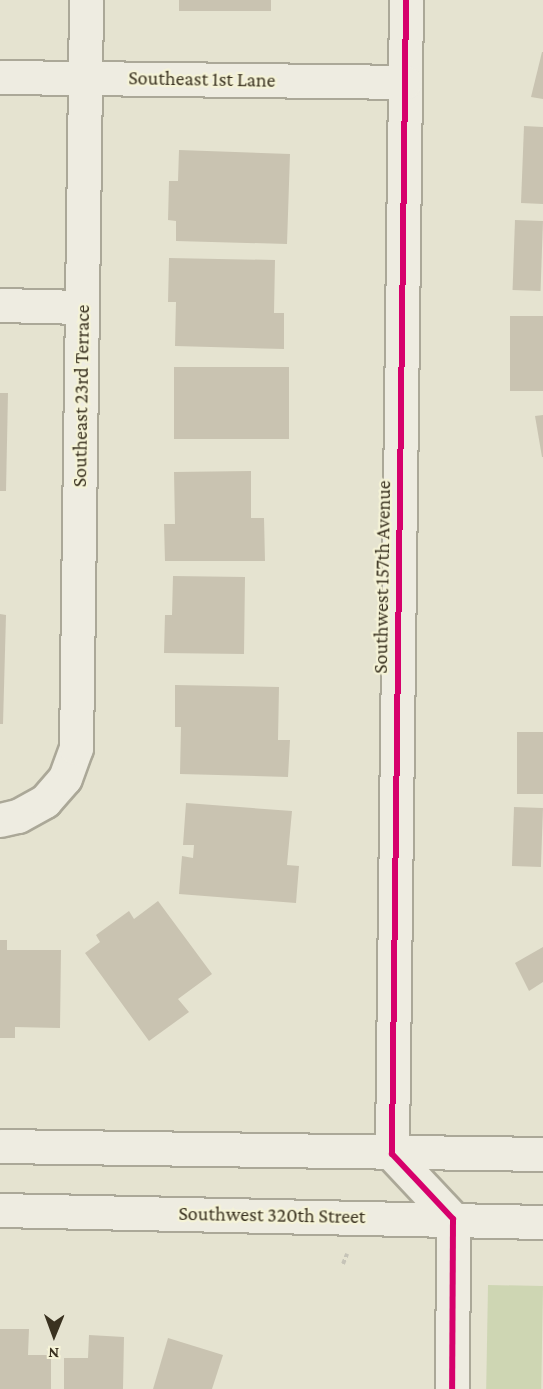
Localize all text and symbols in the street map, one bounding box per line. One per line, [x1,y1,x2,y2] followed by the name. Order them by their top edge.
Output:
[128,66,276,92] street label: Southeast 1st Lane
[67,305,95,487] street label: Southeast 23rd Terrace
[368,480,396,674] street label: Southwest 157th Avenue
[178,1201,366,1229] street label: Southwest 320th Street
[24,1305,84,1365] north arrow
[48,1345,59,1362] text: N

